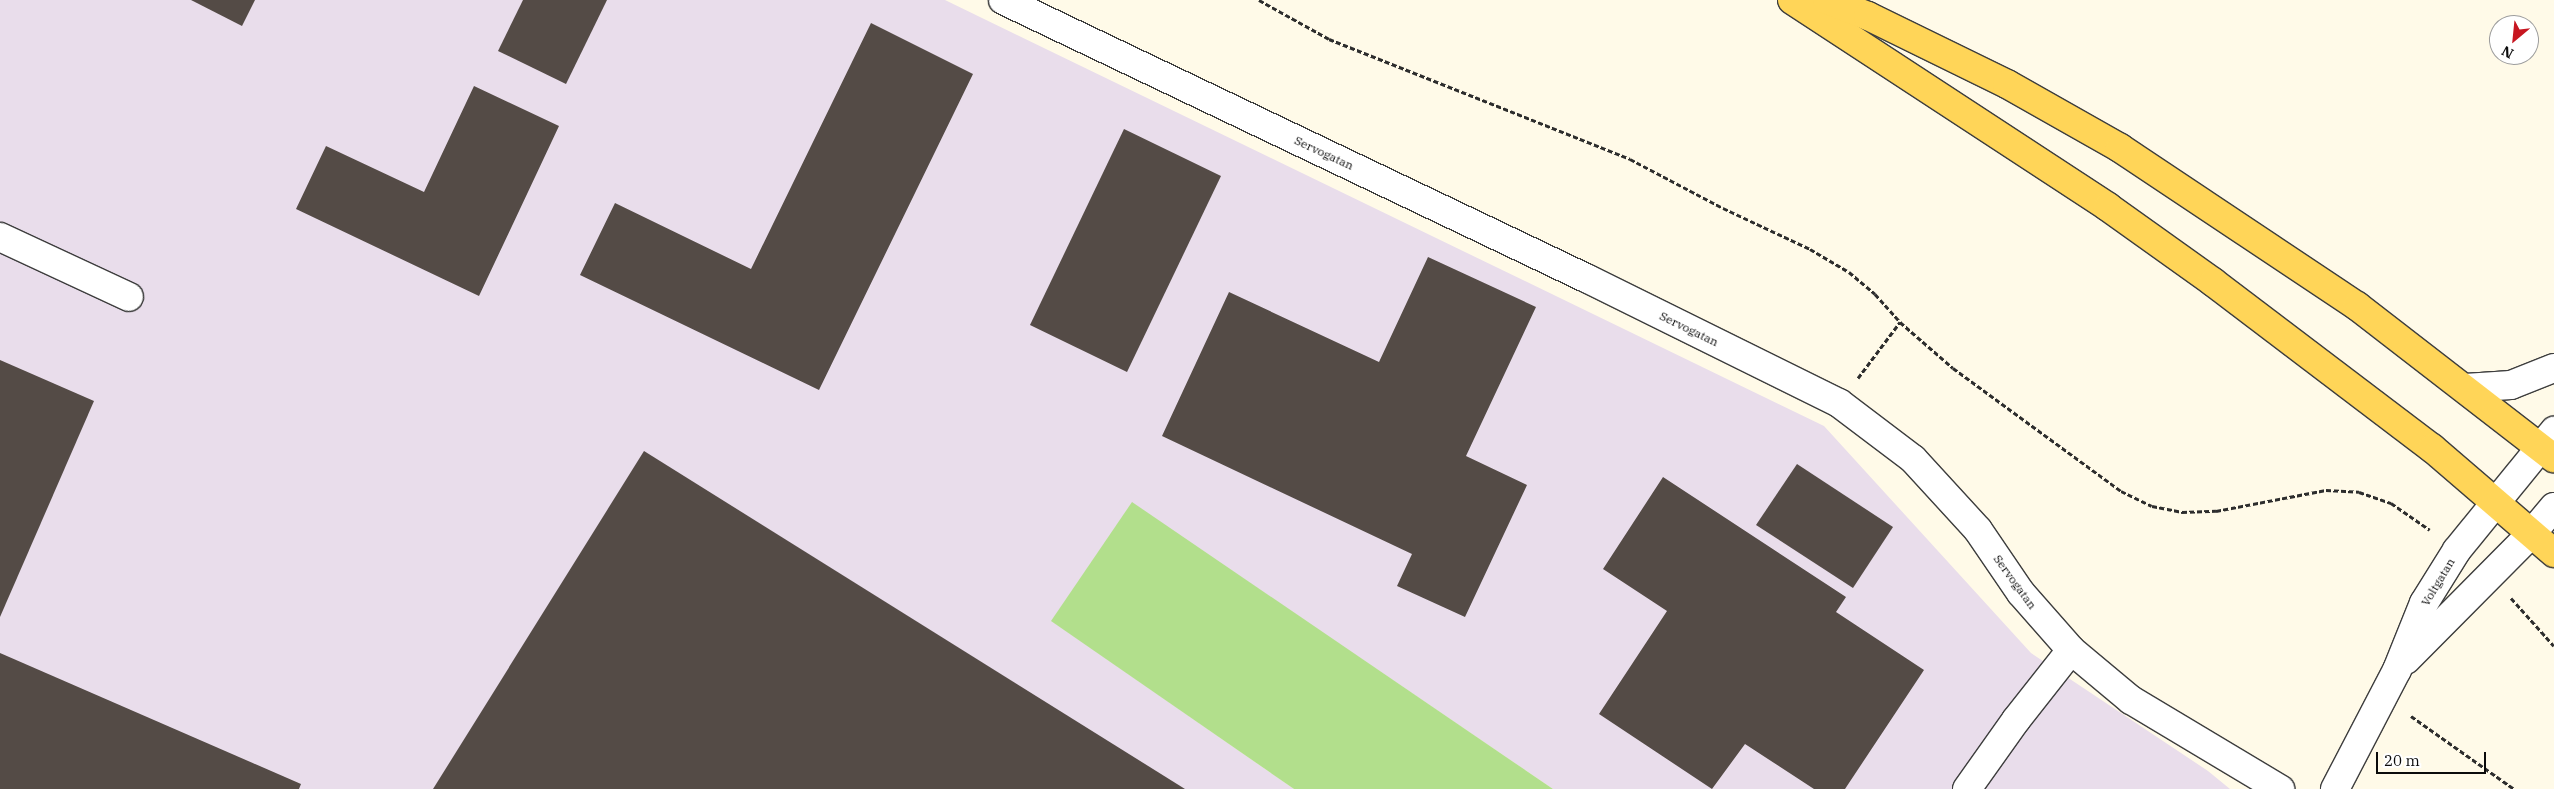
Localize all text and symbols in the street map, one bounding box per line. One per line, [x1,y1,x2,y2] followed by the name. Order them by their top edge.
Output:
[2489,15,2539,65] north arrow
[2498,42,2517,63] text: N
[1292,133,1356,173] street label: Servogatan
[1657,309,1721,349] street label: Servogatan
[1990,552,2040,612] street label: Servogatan
[2418,556,2458,608] street label: Voltgatan
[2379,742,2489,774] scale bar
[2384,751,2420,770] text: 20 m

